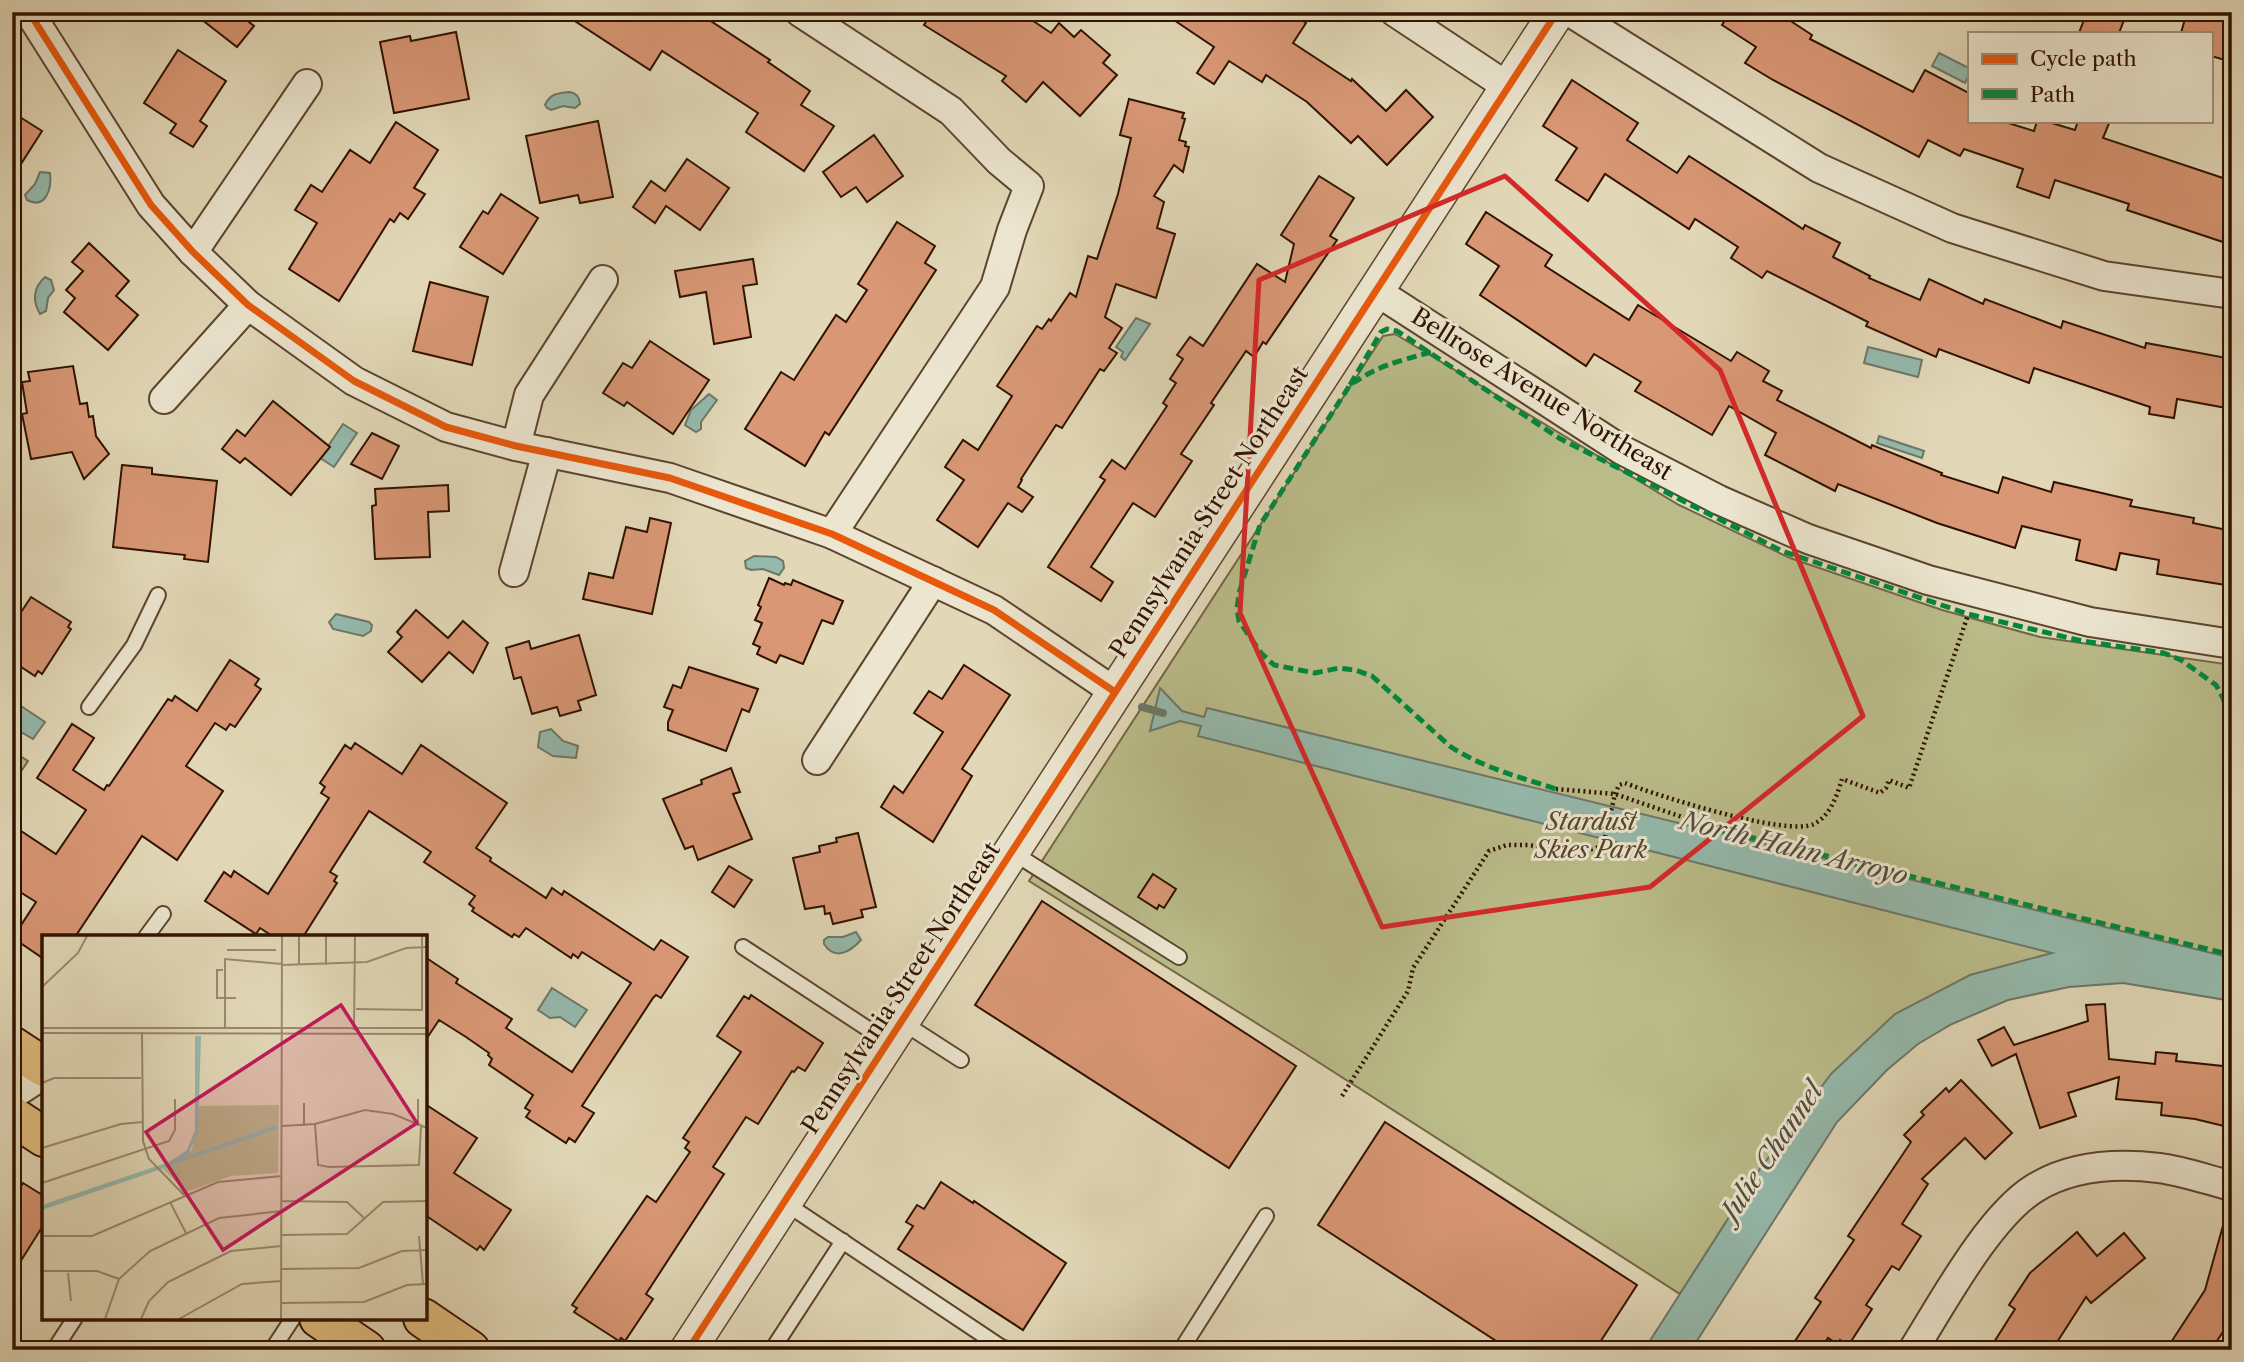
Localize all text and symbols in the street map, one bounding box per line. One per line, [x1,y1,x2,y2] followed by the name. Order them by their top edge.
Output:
[1968,32,2212,122] legend
[2030,46,2137,71] text: Cycle path
[2030,82,2075,107] text: Path
[1406,301,1679,486] street label: Bellrose Avenue Northeast
[1103,360,1314,663] street label: Pennsylvania Street Northeast
[1675,804,1911,892] water label: North Hahn Arroyo
[1533,807,1648,864] park label: Stardust Skies Park
[795,836,1006,1139] street label: Pennsylvania Street Northeast
[42,935,427,1320] inset map
[1710,1074,1831,1232] water label: Julie Channel

